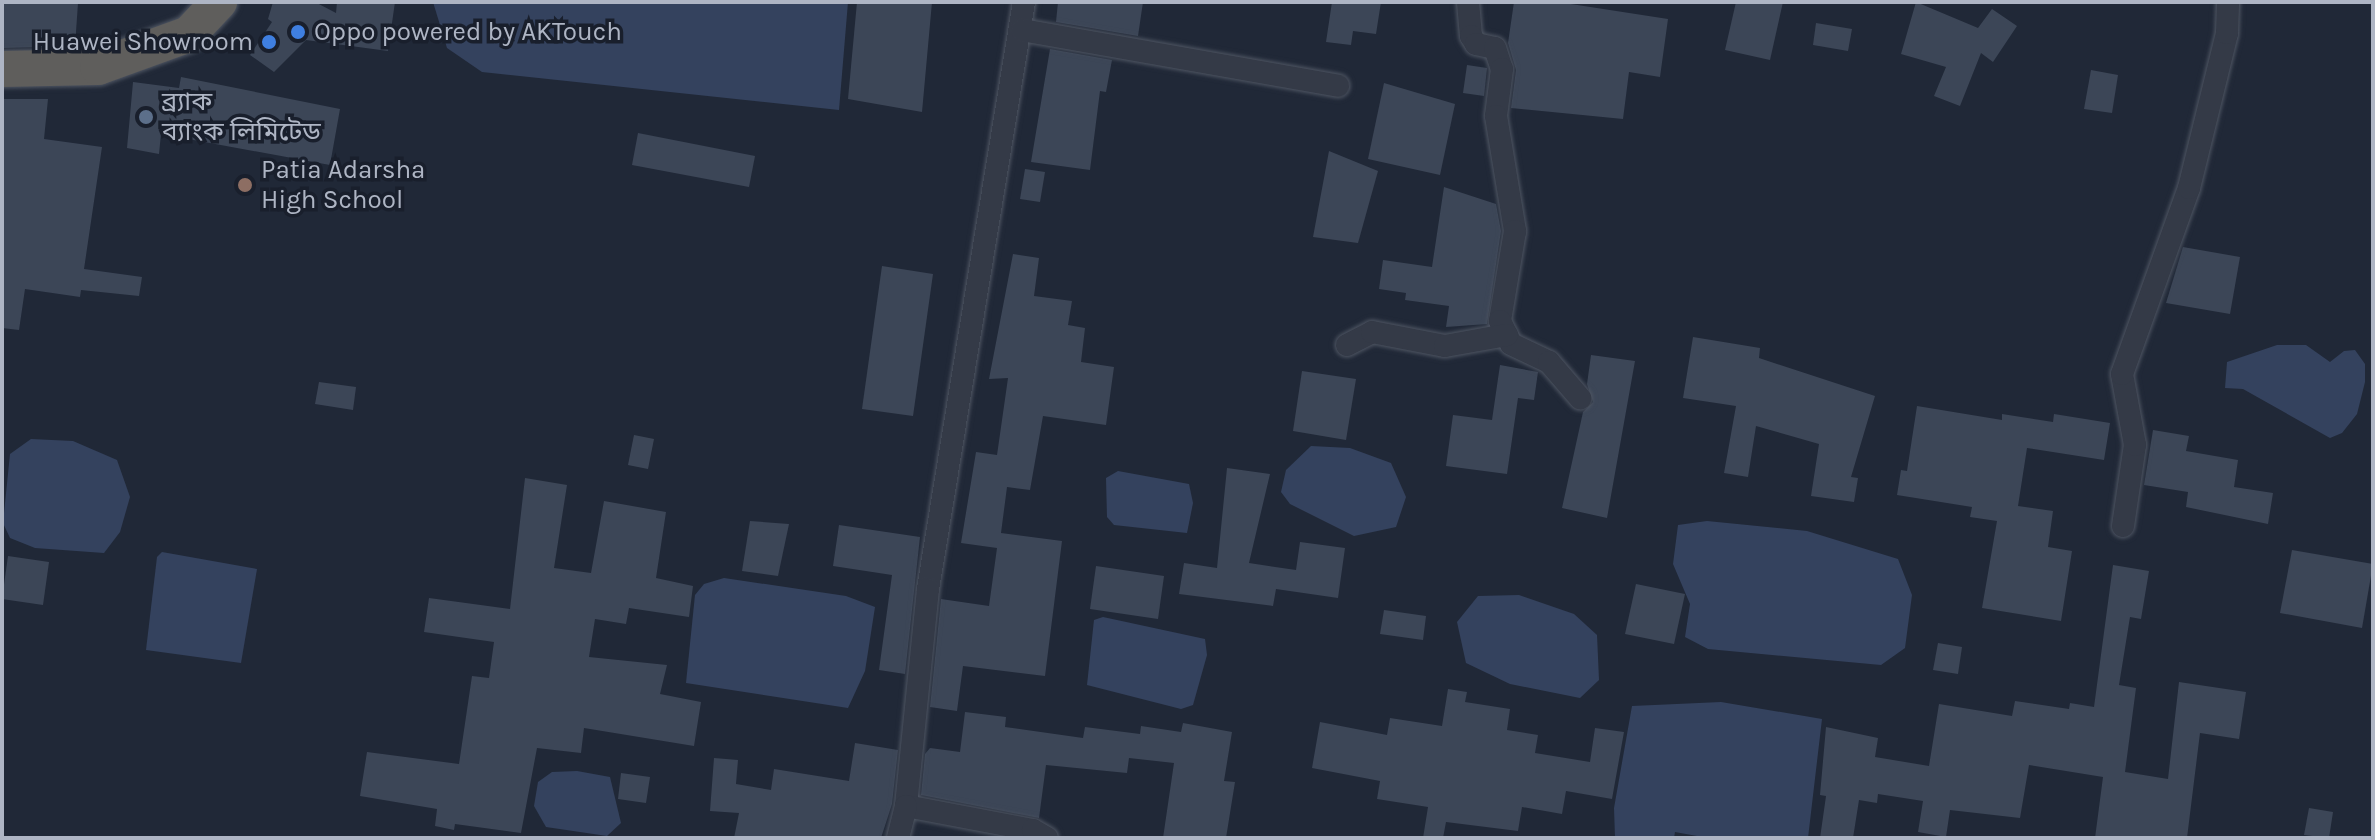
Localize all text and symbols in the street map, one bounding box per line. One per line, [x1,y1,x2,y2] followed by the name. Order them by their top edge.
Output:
[314,16,622,48] place label: Oppo powered by AKTouch
[289,23,307,41] marker: Oppo powered by AKTouch
[33,26,253,58] place label: Huawei Showroom
[260,33,278,51] marker: Huawei Showroom
[162,86,321,148] place label: ব্র্যাক ব্যাংক লিমিটেড
[137,108,155,126] marker: ব্র্যাক ব্যাংক লিমিটেড
[261,154,425,216] place label: Patia Adarsha High School
[236,176,254,194] marker: Patia Adarsha High School

